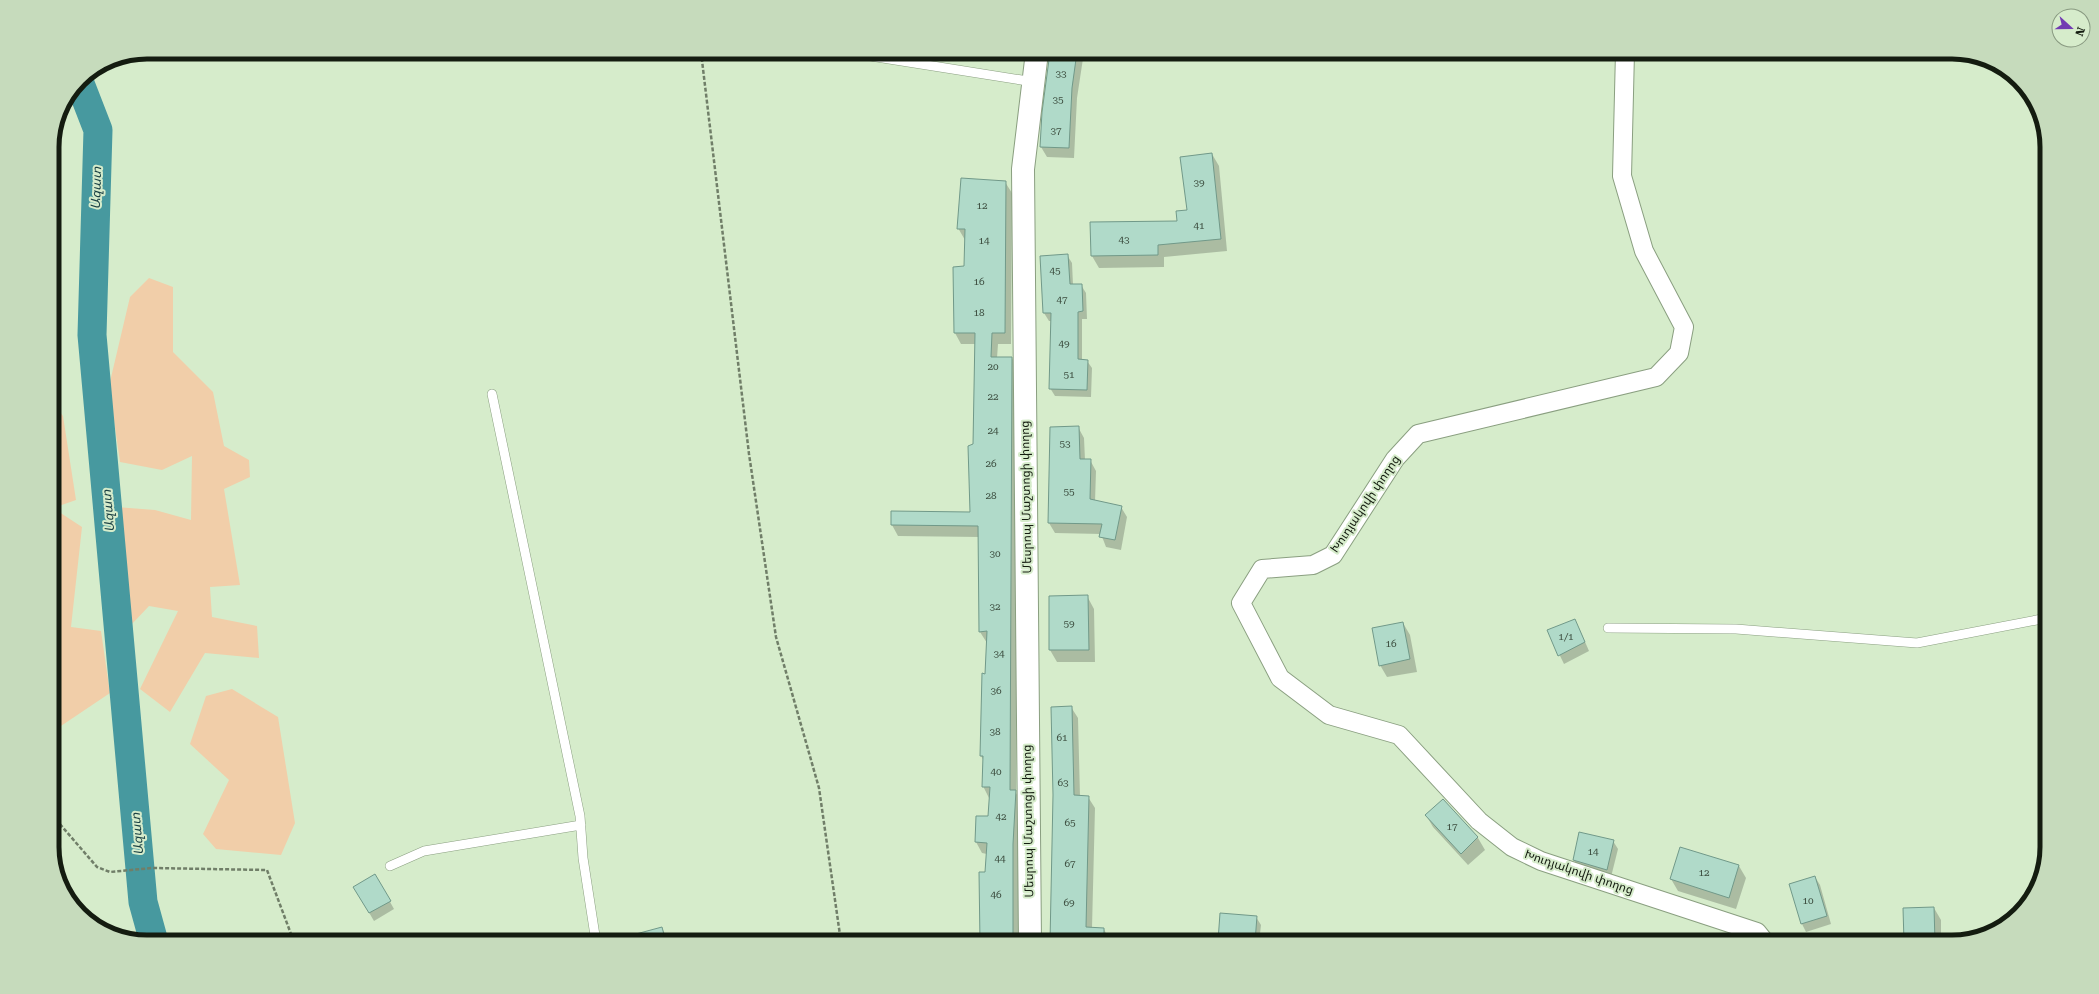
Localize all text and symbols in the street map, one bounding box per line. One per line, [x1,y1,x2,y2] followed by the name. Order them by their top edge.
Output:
[2051,8,2091,48] north arrow
[2072,25,2087,38] text: N
[1055,68,1067,79] house number: 33
[1052,94,1064,105] house number: 35
[1050,125,1062,136] house number: 37
[88,166,105,210] water label: Ազատ
[1193,177,1205,188] house number: 39
[976,200,988,211] house number: 12
[1193,220,1205,231] house number: 41
[1118,234,1130,245] house number: 43
[978,235,990,246] house number: 14
[1049,265,1061,276] house number: 45
[973,276,985,287] house number: 16
[1056,294,1068,305] house number: 47
[973,307,985,318] house number: 18
[1058,338,1070,349] house number: 49
[987,361,999,372] house number: 20
[1063,369,1075,380] house number: 51
[987,391,999,402] house number: 22
[1018,420,1034,574] street label: Մեսրոպ Մաշտոցի փողոց
[987,425,999,436] house number: 24
[1059,438,1071,449] house number: 53
[1327,453,1403,555] street label: Խուդյակովի փողոց
[985,458,997,469] house number: 26
[1063,486,1075,497] house number: 55
[99,488,118,533] water label: Ազատ
[985,490,997,501] house number: 28
[989,548,1001,559] house number: 30
[989,601,1001,612] house number: 32
[1063,618,1075,629] house number: 59
[1558,631,1574,642] house number: 1/1
[1385,638,1397,649] house number: 16
[993,648,1005,659] house number: 34
[990,685,1002,696] house number: 36
[989,726,1001,737] house number: 38
[1056,732,1068,743] house number: 61
[1020,744,1036,898] street label: Մեսրոպ Մաշտոցի փողոց
[990,766,1002,777] house number: 40
[1057,777,1069,788] house number: 63
[128,811,147,856] water label: Ազատ
[995,811,1007,822] house number: 42
[1064,817,1076,828] house number: 65
[1446,821,1458,832] house number: 17
[1587,846,1599,857] house number: 14
[1523,847,1635,897] street label: Խուդյակովի փողոց
[994,853,1006,864] house number: 44
[1064,858,1076,869] house number: 67
[1698,867,1710,878] house number: 12
[990,889,1002,900] house number: 46
[1802,895,1814,906] house number: 10
[1063,897,1075,908] house number: 69

